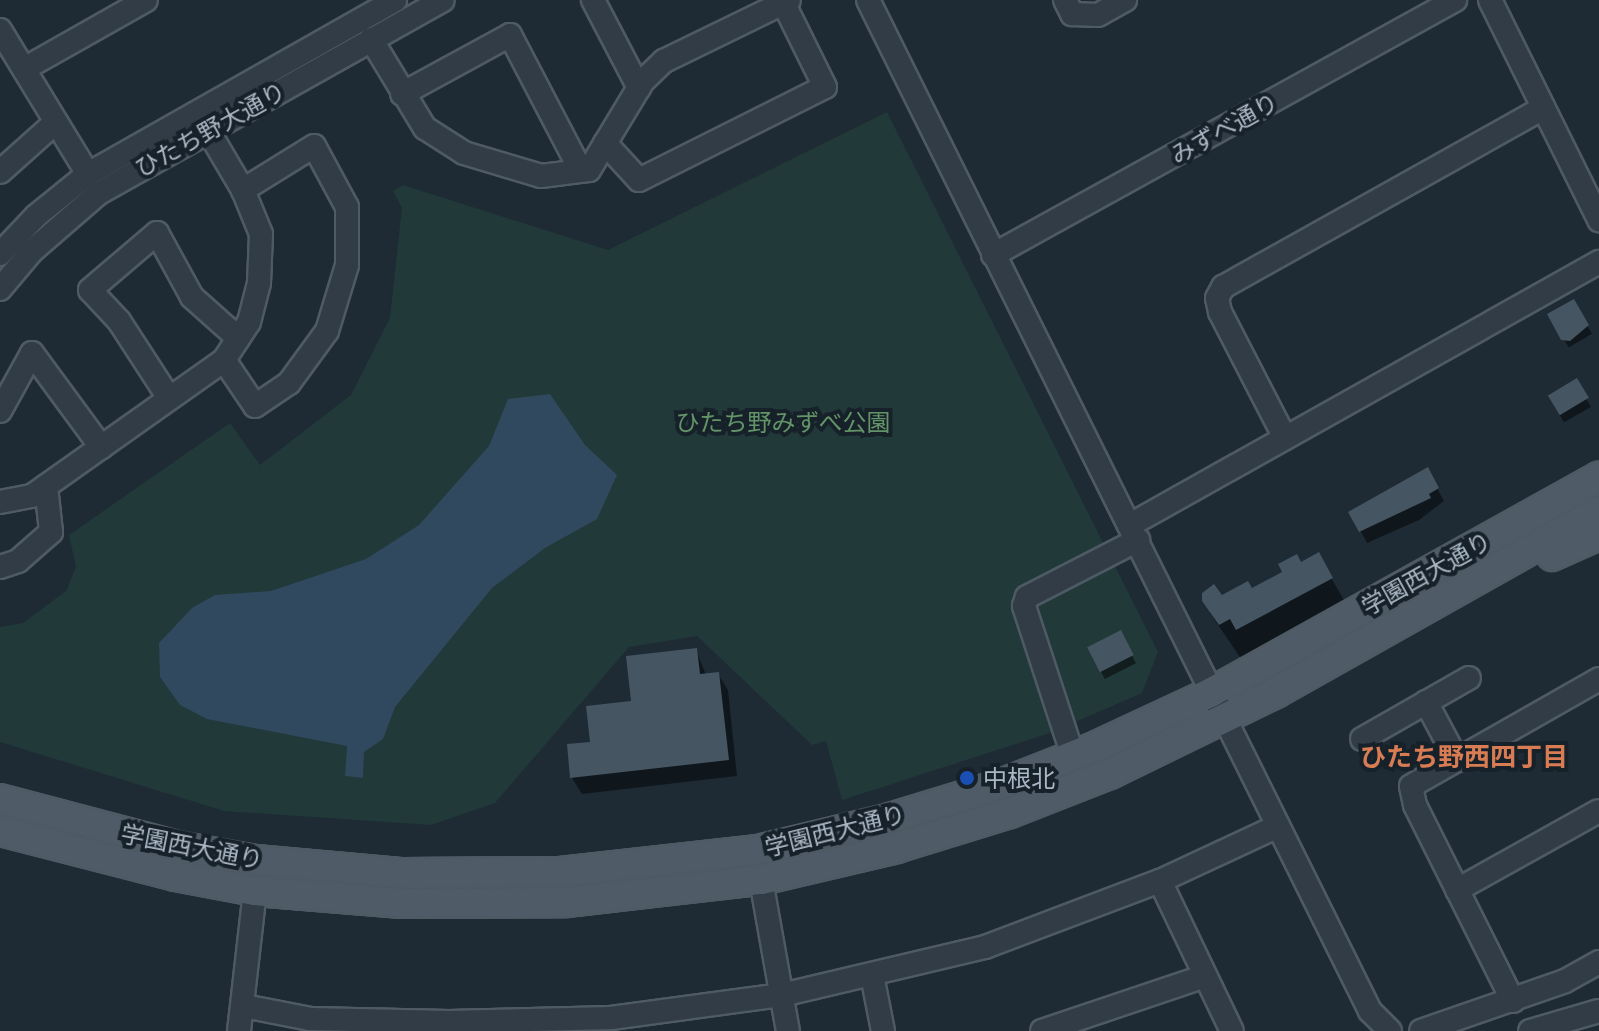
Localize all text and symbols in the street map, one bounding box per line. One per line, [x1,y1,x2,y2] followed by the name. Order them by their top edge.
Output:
[130,76,290,182] street label: ひたち野大通り
[1165,86,1283,170] street label: みずべ通り
[675,408,891,436] park label: ひたち野みずべ公園
[1356,525,1496,621] street label: 学園西大通り
[1360,741,1568,773] district label: ひたち野西四丁目
[983,764,1055,792] place label: 中根北
[958,769,976,787] marker: 中根北
[762,799,908,861] street label: 学園西大通り
[119,818,265,874] street label: 学園西大通り

